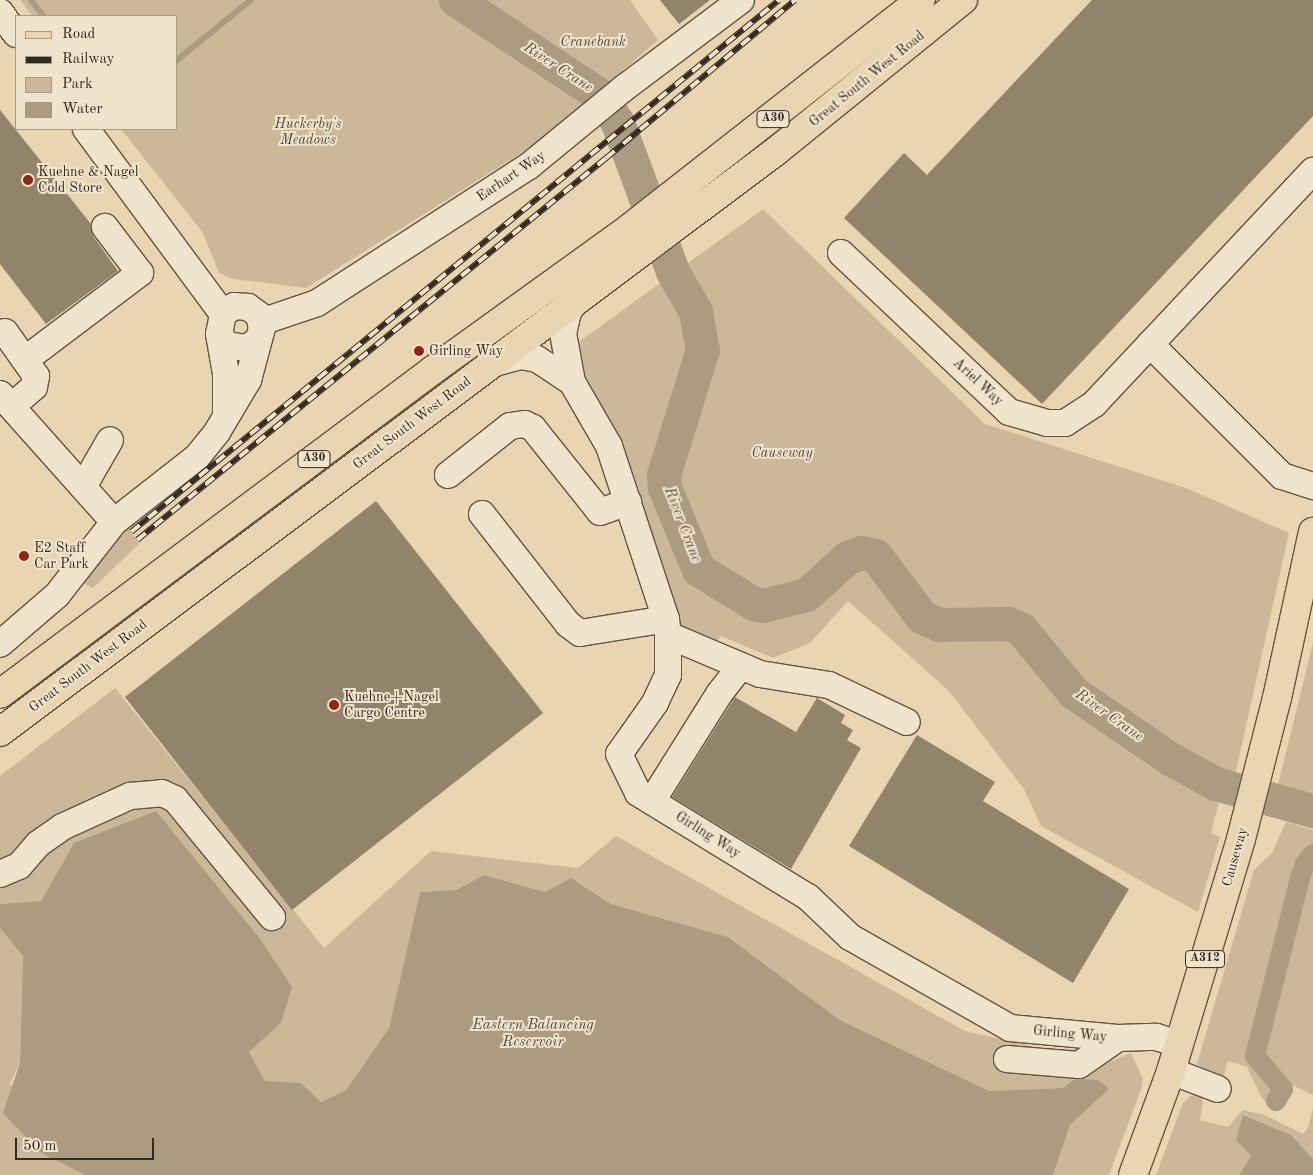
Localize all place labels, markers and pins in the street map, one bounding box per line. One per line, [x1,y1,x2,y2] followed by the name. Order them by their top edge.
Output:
[38,164,138,196] place label: Kuehne & Nagel Cold Store
[22,174,34,186] marker: Kuehne & Nagel Cold Store
[429,343,503,359] place label: Girling Way
[413,345,425,357] marker: Girling Way
[34,540,89,572] place label: E2 Staff Car Park
[18,550,30,562] marker: E2 Staff Car Park
[344,689,439,722] place label: Kuehne+Nagel Cargo Centre
[328,699,340,711] marker: Kuehne+Nagel Cargo Centre

